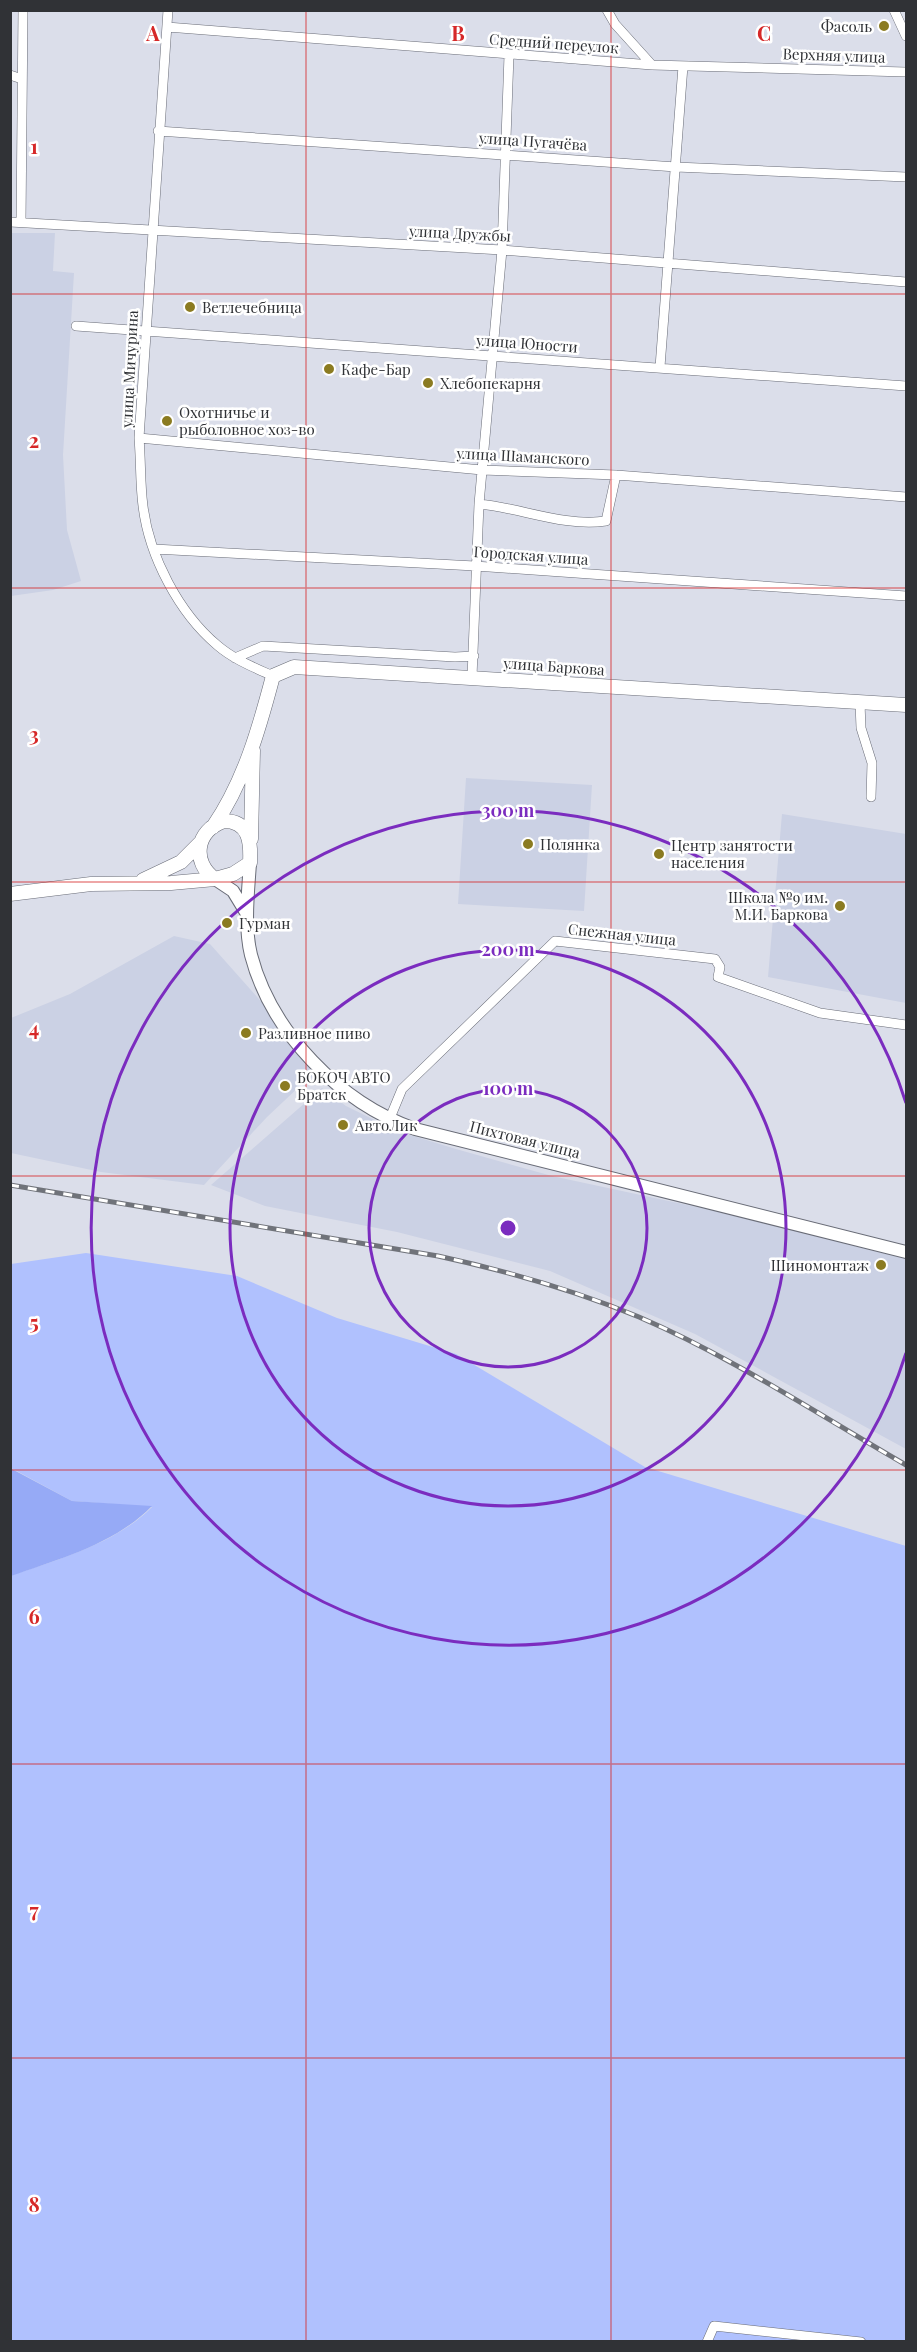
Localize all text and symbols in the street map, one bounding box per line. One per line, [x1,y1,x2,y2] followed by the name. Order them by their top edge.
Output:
[821,16,872,36] place label: Фасоль
[145,19,160,46] text: A
[451,19,465,46] text: B
[757,19,771,46] text: C
[877,19,891,33] marker: Фасоль
[489,28,620,58] street label: Средний переулок
[782,43,886,67] street label: Верхняя улица
[477,127,588,155] street label: улица Пугачёва
[30,132,38,159] text: 1
[408,220,511,246] street label: улица Дружбы
[202,297,302,317] place label: Ветлечебница
[183,300,197,314] marker: Ветлечебница
[116,309,142,429] street label: улица Мичурина
[475,329,578,357] street label: улица Юности
[341,359,411,379] place label: Кафе-Бар
[322,362,336,376] marker: Кафе-Бар
[440,373,541,393] place label: Хлебопекарня
[421,376,435,390] marker: Хлебопекарня
[179,402,315,439] place label: Охотничье и рыболовное хоз-во
[160,414,174,428] marker: Охотничье и рыболовное хоз-во
[29,426,39,453] text: 2
[455,442,590,469] street label: улица Шаманского
[473,541,590,569] street label: Городская улица
[502,652,606,680] street label: улица Баркова
[29,720,39,747] text: 3
[482,798,535,822] text: 300 m
[540,834,601,854] place label: Полянка
[671,835,793,872] place label: Центр занятости населения
[521,837,535,851] marker: Полянка
[652,847,666,861] marker: Центр занятости населения
[728,887,829,924] place label: Школа №9 им. М.И. Баркова
[833,899,847,913] marker: Школа №9 им. М.И. Баркова
[239,913,290,933] place label: Гурман
[220,916,234,930] marker: Гурман
[567,918,678,950] street label: Снежная улица
[481,937,535,961] text: 200 m
[29,1014,39,1041] text: 4
[258,1023,371,1043] place label: Разливное пиво
[239,1026,253,1040] marker: Разливное пиво
[297,1067,391,1104] place label: БОКОЧ АВТО Братск
[483,1076,534,1100] text: 100 m
[278,1079,292,1093] marker: БОКОЧ АВТО Братск
[354,1115,418,1135] place label: АвтоЛик
[468,1116,583,1163] street label: Пихтовая улица
[336,1118,350,1132] marker: АвтоЛик
[498,1218,518,1238] centre of rings
[771,1255,869,1275] place label: Шиномонтаж
[874,1258,888,1272] marker: Шиномонтаж
[29,1308,39,1335] text: 5
[28,1602,40,1629] text: 6
[29,1896,39,1923] text: 7
[28,2190,40,2217] text: 8

